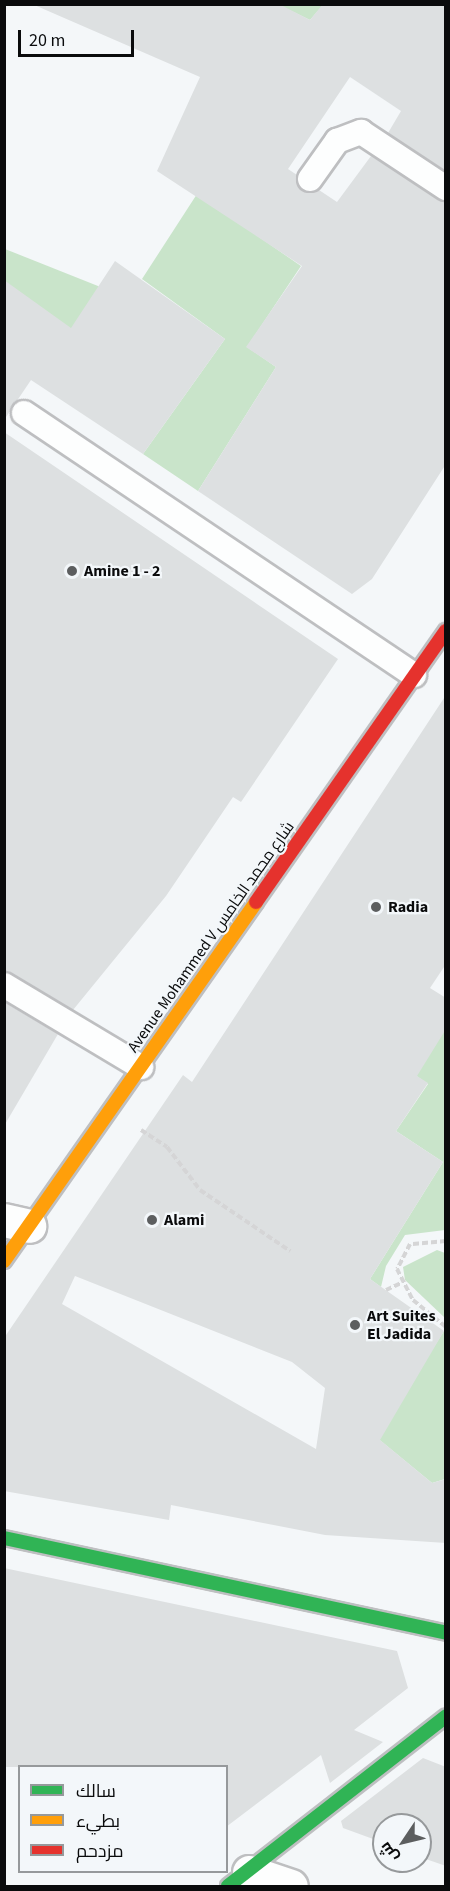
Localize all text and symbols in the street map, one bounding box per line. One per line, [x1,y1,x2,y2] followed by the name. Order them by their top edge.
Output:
[21,18,136,56] scale bar
[29,28,65,53] text: 20 m
[84,561,161,581] place label: Amine 1 - 2
[65,564,79,578] marker: Amine 1 - 2
[124,818,298,1056] street label: Avenue Mohammed V شارع محمد الخامس
[388,897,428,917] place label: Radia
[369,900,383,914] marker: Radia
[164,1210,204,1230] place label: Alami
[145,1213,159,1227] marker: Alami
[367,1306,435,1344] place label: Art Suites El Jadida
[348,1318,362,1332] marker: Art Suites El Jadida
[18,1765,228,1873] legend
[76,1779,116,1804] text: سالك
[76,1809,120,1834] text: بطيء
[372,1813,432,1873] north arrow
[374,1837,404,1867] text: ش
[76,1839,124,1864] text: مزدحم

